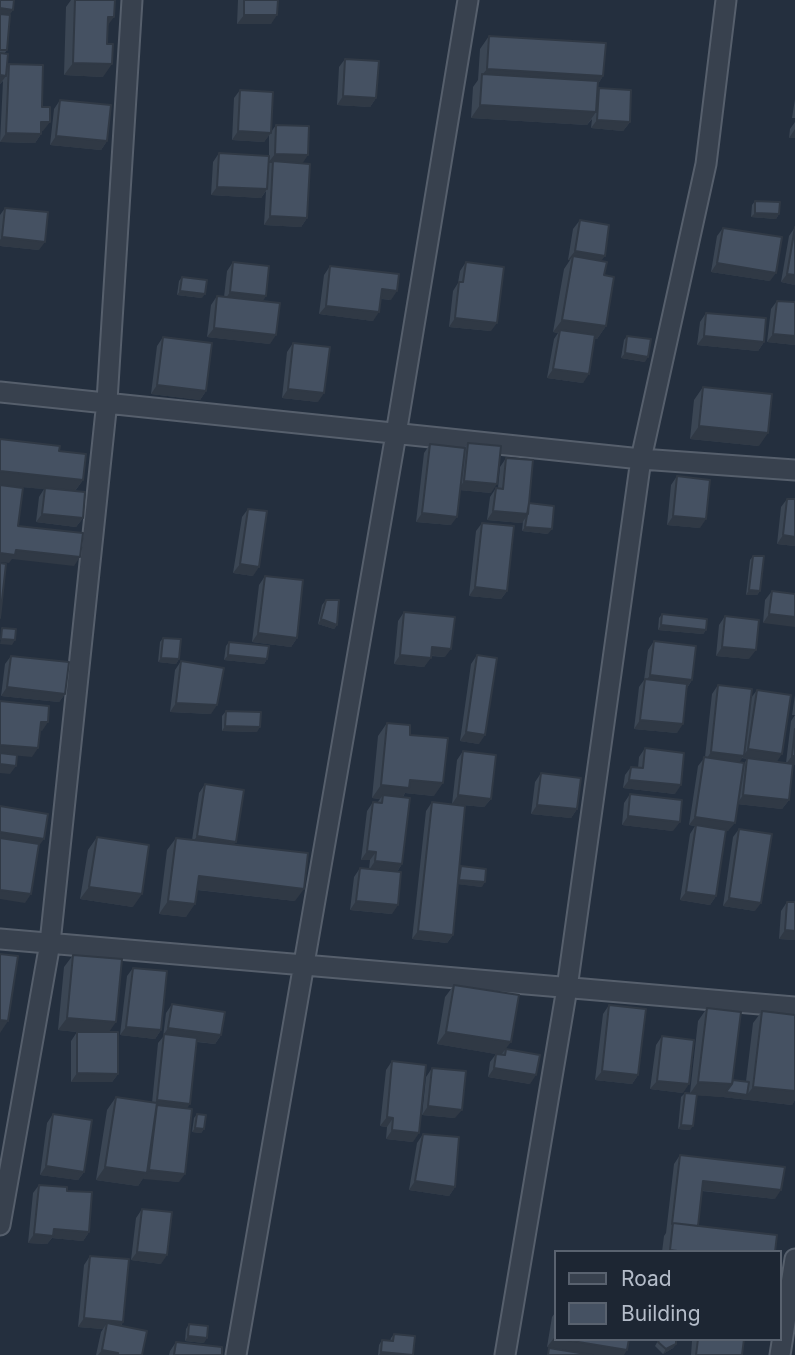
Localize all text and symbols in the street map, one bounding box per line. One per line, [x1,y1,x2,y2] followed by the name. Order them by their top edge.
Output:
[554,1250,781,1341] legend
[621,1266,672,1291] text: Road
[621,1301,701,1326] text: Building

